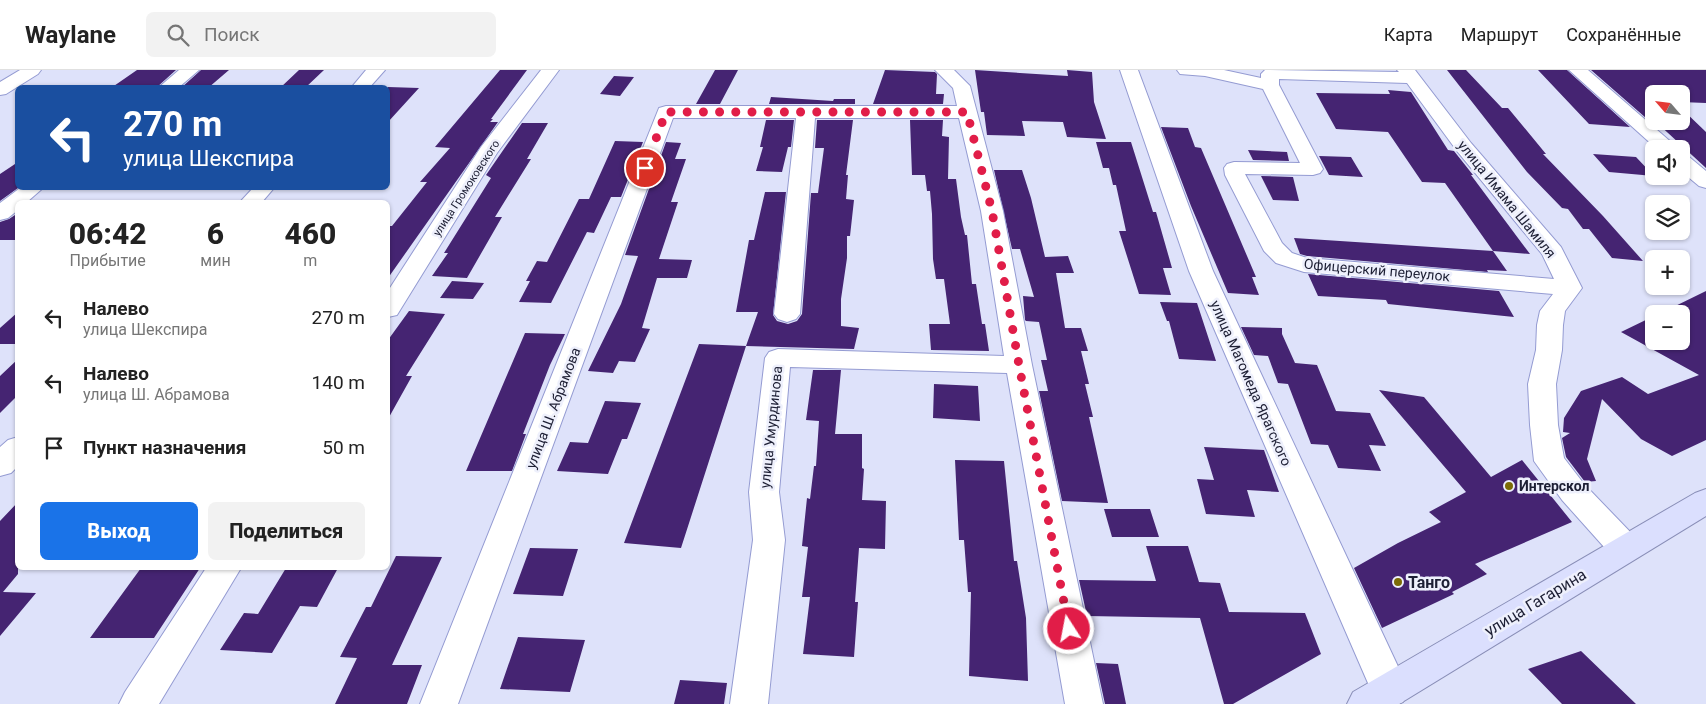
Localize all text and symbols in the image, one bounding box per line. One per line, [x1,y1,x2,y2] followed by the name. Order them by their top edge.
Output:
[146,12,496,57] search box
[25,21,116,49] text: Waylane
[164,21,192,49] icon: search
[204,23,260,46] text: Поиск
[1384,24,1433,45] text: Карта
[1461,24,1538,45] text: Маршрут
[1566,24,1681,45] text: Сохранённые
[1645,85,1690,130] north arrow
[1645,85,1690,350] map controls
[123,104,222,145] text: 270 m
[40,105,105,170] icon: left
[1455,137,1559,261] street label: улица Имама Шамиля
[431,138,502,239] street label: улица Громоковского
[1645,140,1690,185] button: sound
[123,146,294,171] text: улица Шекспира
[624,147,666,189] pin
[631,154,659,182] icon: arrive
[1645,195,1690,240] button: layers
[69,216,147,251] text: 06:42
[207,216,224,251] text: 6
[284,216,336,251] text: 460
[1645,250,1690,295] button: +
[70,251,146,270] text: Прибытие
[200,251,231,270] text: мин
[303,251,317,270] text: m
[1303,256,1451,284] street label: Офицерский переулок
[83,297,149,320] text: Налево
[1207,298,1295,468] street label: улица Магомеда Ярагского
[40,304,68,332] icon: left
[1645,305,1690,350] button: −
[312,306,365,329] text: 270 m
[83,320,207,339] text: улица Шекспира
[523,345,583,471] street label: улица Ш. Абрамова
[83,362,149,385] text: Налево
[757,365,785,489] street label: улица Умурдинова
[40,369,68,397] icon: left
[312,371,365,394] text: 140 m
[83,385,230,404] text: улица Ш. Абрамова
[40,434,68,462] icon: arrive
[83,436,246,459] text: Пункт назначения
[322,436,365,459] text: 50 m
[1519,478,1589,494] place label: Интерскол
[1503,480,1515,492] marker: Интерскол
[40,502,198,560] button: Выход
[208,502,365,560] button: Поделиться
[1481,565,1590,640] street label: улица Гагарина
[1408,573,1450,592] place label: Танго
[1392,576,1404,588] marker: Танго
[1042,602,1094,654] position arrow

